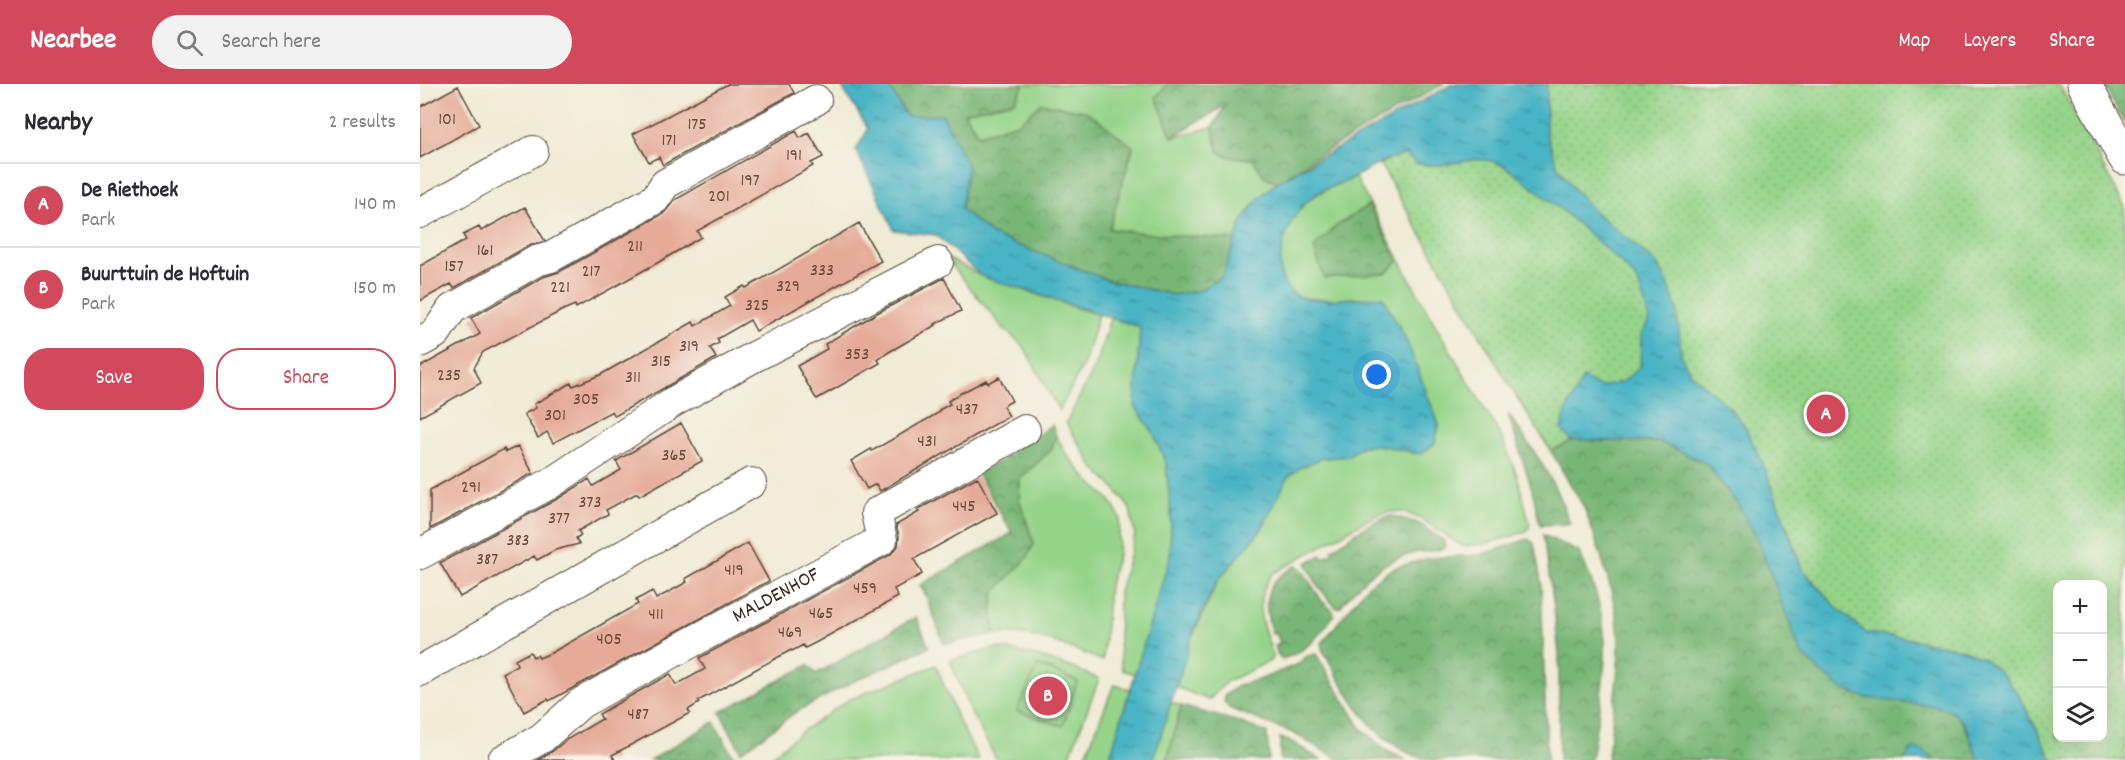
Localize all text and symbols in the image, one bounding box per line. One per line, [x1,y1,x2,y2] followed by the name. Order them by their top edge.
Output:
[152,15,572,69] search box
[30,22,116,62] text: Nearbee
[173,26,206,59] icon: search
[221,27,321,58] text: Search here
[1899,27,1930,57] text: Map
[1963,27,2016,57] text: Layers
[2049,27,2095,57] text: Share
[24,105,92,142] text: Nearby
[438,108,456,133] house number: 101
[329,109,396,137] text: 2 results
[687,113,707,138] house number: 175
[662,129,676,154] house number: 171
[786,144,802,169] house number: 191
[740,169,760,194] house number: 197
[81,176,178,207] text: De Riethoek
[708,185,730,210] house number: 201
[38,191,49,219] text: A
[354,191,396,219] text: 140 m
[81,207,115,235] text: Park
[627,235,643,260] house number: 211
[477,239,493,264] house number: 161
[444,255,464,280] house number: 157
[810,259,834,284] house number: 333
[81,260,249,291] text: Buurttuin de Hoftuin
[582,260,600,285] house number: 217
[39,275,48,303] text: B
[353,275,396,303] text: 150 m
[776,275,800,300] house number: 329
[550,276,570,301] house number: 221
[81,291,115,319] text: Park
[745,294,769,319] house number: 325
[679,335,699,360] house number: 319
[845,343,869,368] house number: 353
[24,348,204,410] button: Save
[216,348,396,410] button: Share
[651,350,671,375] house number: 315
[1362,360,1391,389] your location
[437,364,461,389] house number: 235
[625,366,641,391] house number: 311
[573,388,599,413] house number: 305
[1806,392,1846,436] pin: A
[956,398,978,423] house number: 437
[544,404,566,429] house number: 301
[917,430,937,455] house number: 431
[661,444,687,469] house number: 365
[461,476,481,501] house number: 291
[579,491,601,516] house number: 373
[952,495,976,520] house number: 445
[548,507,570,532] house number: 377
[506,529,530,554] house number: 383
[476,548,498,573] house number: 387
[724,559,744,584] house number: 419
[728,560,826,632] street label: MALDENHOF
[853,577,877,602] house number: 459
[2053,580,2107,742] map controls
[2053,580,2107,634] button: +
[809,602,833,627] house number: 465
[648,603,664,628] house number: 411
[778,621,802,646] house number: 469
[596,628,622,653] house number: 405
[2053,634,2107,688] button: −
[1028,674,1068,718] pin: B
[2053,688,2107,742] button: layers
[627,703,649,728] house number: 487

